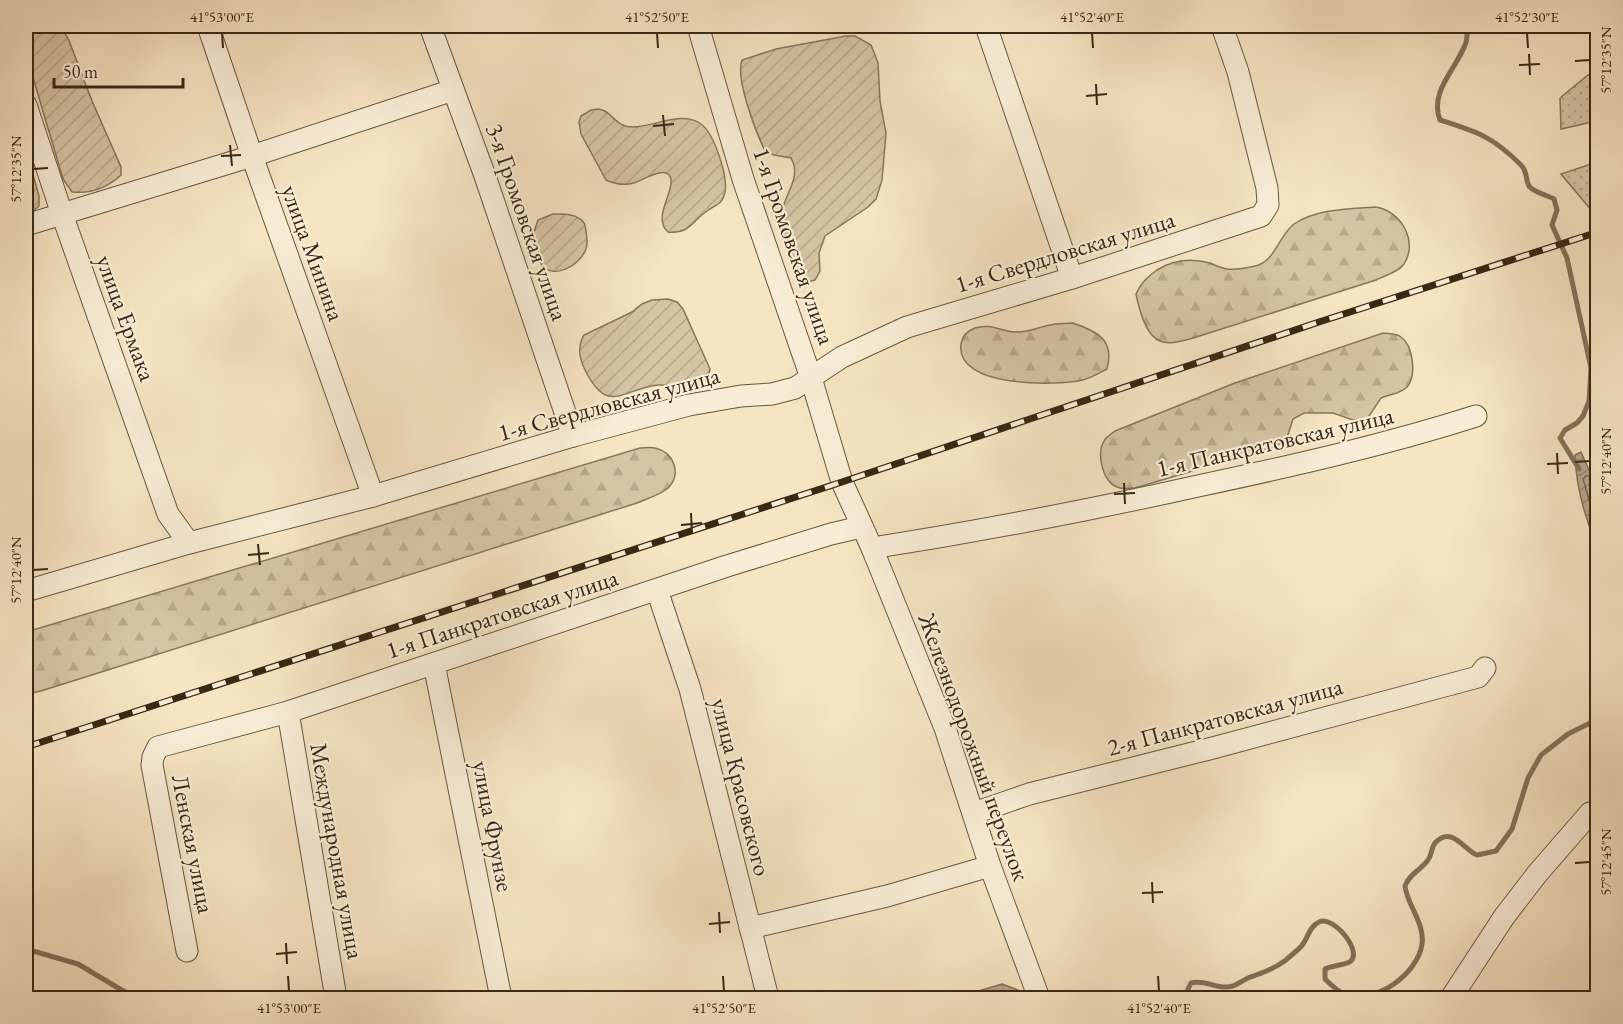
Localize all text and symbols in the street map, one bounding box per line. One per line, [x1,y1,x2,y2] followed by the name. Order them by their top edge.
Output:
[190,7,255,26] text: 41°53'00"E
[625,7,690,26] text: 41°52'50"E
[1060,7,1125,26] text: 41°52'40"E
[1495,7,1560,26] text: 41°52'30"E
[1596,26,1615,94] text: 57°12'35"N
[54,51,183,89] scale bar
[63,60,98,83] text: 50 m
[479,119,576,325] street label: 3-я Громовская улица
[6,135,25,203] text: 57°12'35"N
[746,143,843,349] street label: 1-я Громовская улица
[275,181,353,325] street label: улица Минина
[951,203,1179,300] street label: 1-я Свердловская улица
[89,251,164,385] street label: улица Ермака
[495,359,724,448] street label: 1-я Свердловская улица
[1153,399,1397,484] street label: 1-я Панкратовская улица
[1596,427,1615,495] text: 57°12'40"N
[6,536,25,604] text: 57°12'40"N
[382,561,622,666] street label: 1-я Панкратовская улица
[911,608,1038,885] street label: Железнодорожный переулок
[1104,670,1346,763] street label: 2-я Панкратовская улица
[704,695,779,879] street label: улица Красовского
[303,740,372,962] street label: Международная улица
[466,758,521,894] street label: улица Фрунзе
[165,772,222,916] street label: Ленская улица
[1596,828,1615,896] text: 57°12'45"N
[257,998,322,1017] text: 41°53'00"E
[692,998,757,1017] text: 41°52'50"E
[1127,998,1192,1017] text: 41°52'40"E

